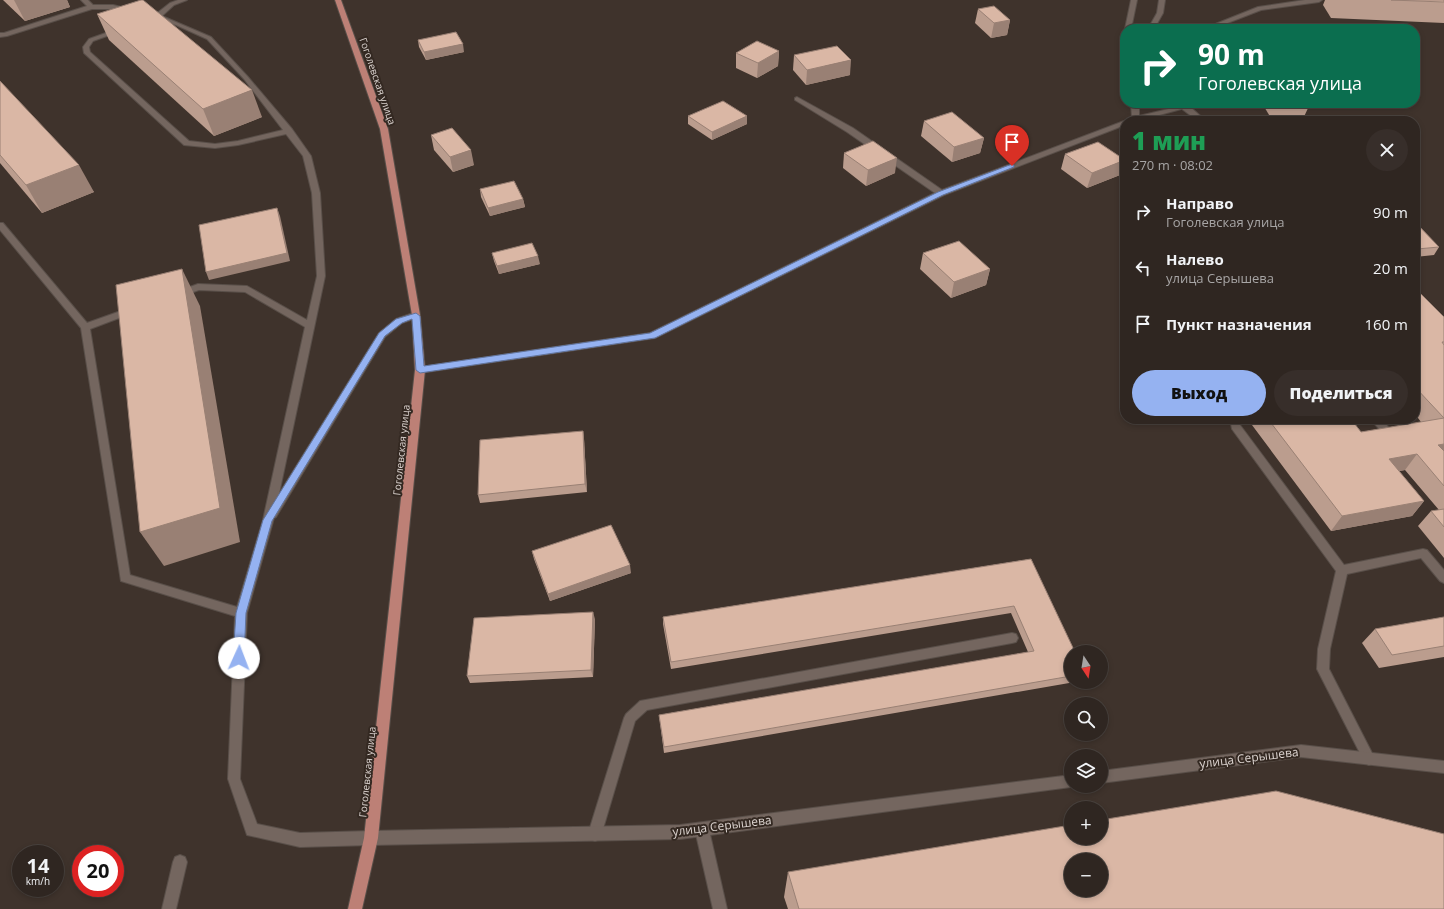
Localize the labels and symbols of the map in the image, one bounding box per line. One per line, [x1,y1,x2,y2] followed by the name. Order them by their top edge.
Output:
[357,36,399,126] street label: Гоголевская улица
[995,125,1029,166] pin
[389,404,413,496] street label: Гоголевская улица
[218,637,260,679] position arrow
[1064,645,1108,689] north arrow
[355,726,379,818] street label: Гоголевская улица
[1198,743,1299,772] street label: улица Серышева
[671,811,772,840] street label: улица Серышева
[72,845,124,897] speed limit sign: 20

